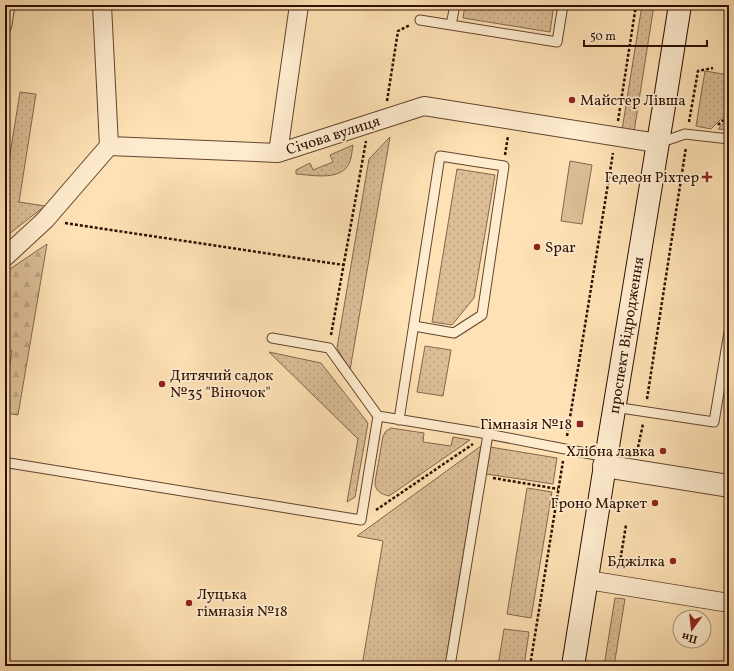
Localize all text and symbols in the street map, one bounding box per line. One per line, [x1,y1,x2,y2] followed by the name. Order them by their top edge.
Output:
[584,22,707,48] scale bar
[590,29,616,45] text: 50 m
[580,91,686,112] place label: Майстер Лівша
[567,95,577,105] marker: Майстер Лівша
[284,111,383,162] street label: Січова вулиця
[604,168,699,189] place label: Гедеон Ріхтер
[702,172,712,182] marker: Гедеон Ріхтер
[545,238,576,259] place label: Spar
[532,242,542,252] marker: Spar
[605,255,650,415] street label: проспект Відродження
[170,366,273,404] place label: Дитячий садок №35 "Віночок"
[157,379,167,389] marker: Дитячий садок №35 "Віночок"
[480,415,572,436] place label: Гімназія №18
[575,419,585,429] marker: Гімназія №18
[566,442,655,463] place label: Хлібна лавка
[658,446,668,456] marker: Хлібна лавка
[551,494,647,515] place label: Гроно Маркет
[650,498,660,508] marker: Гроно Маркет
[607,552,665,573] place label: Бджілка
[668,556,678,566] marker: Бджілка
[197,585,288,623] place label: Луцька гімназія №18
[184,598,194,608] marker: Луцька гімназія №18
[672,609,712,649] north arrow
[680,628,699,646] text: Пн

